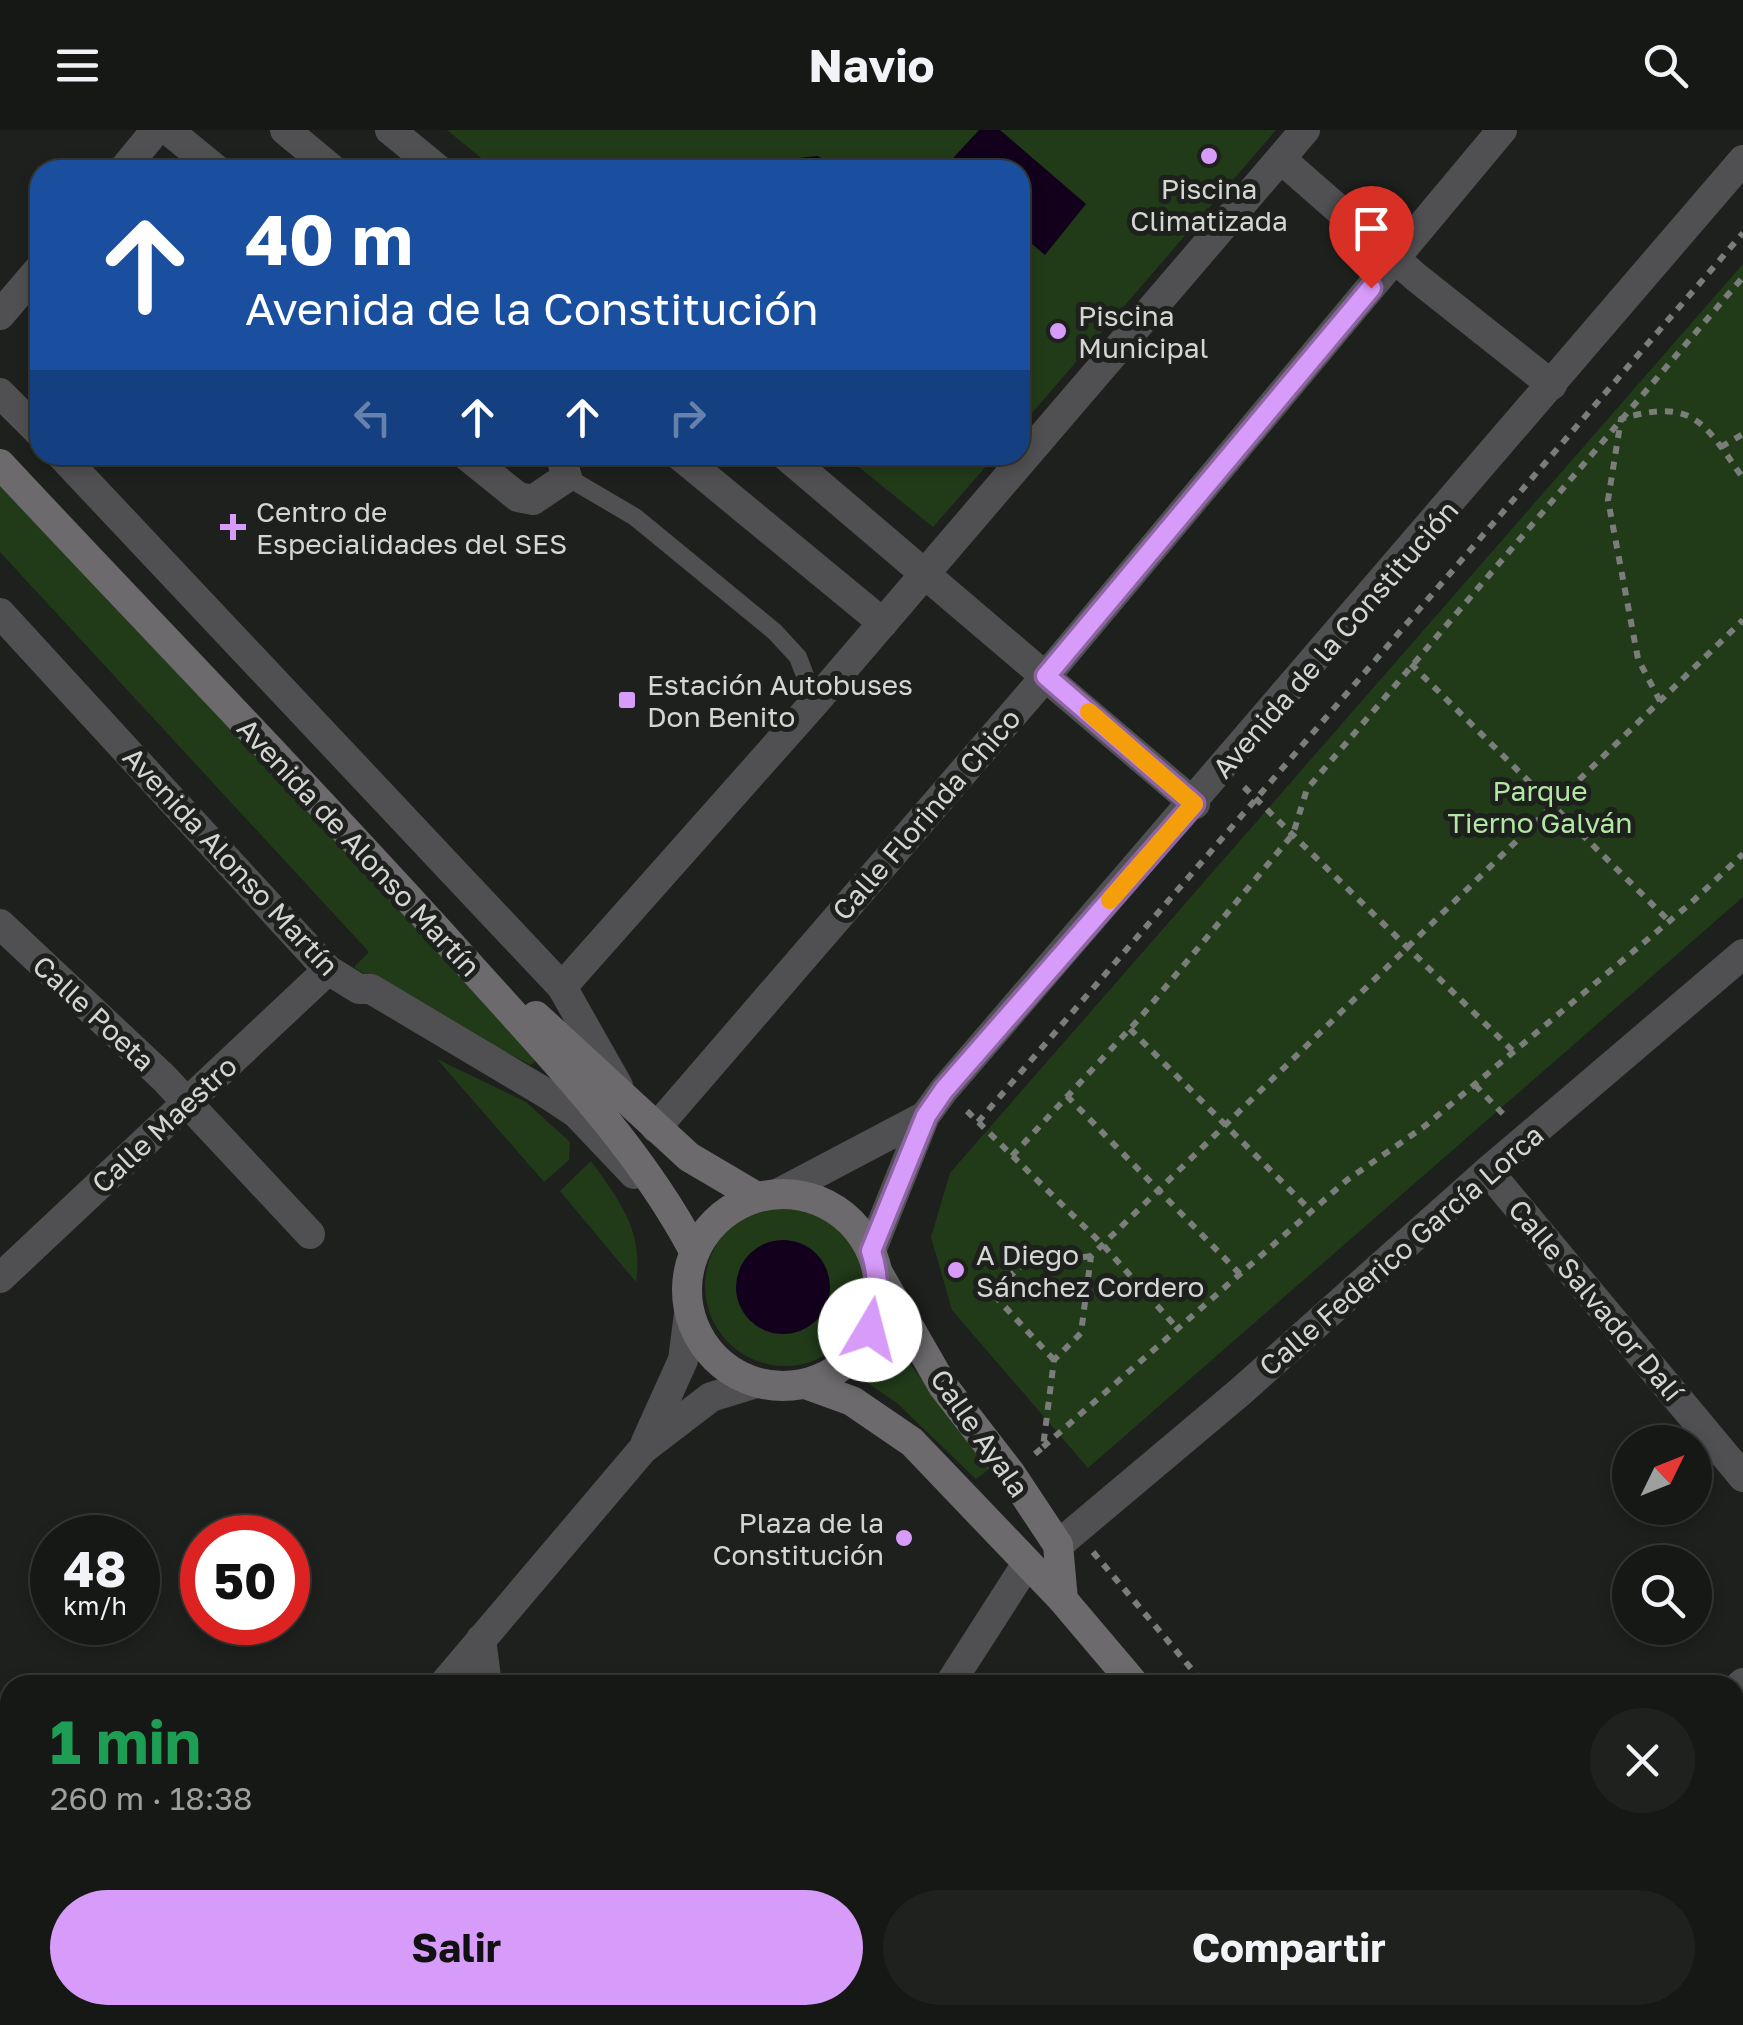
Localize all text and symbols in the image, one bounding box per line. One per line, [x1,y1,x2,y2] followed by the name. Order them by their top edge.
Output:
[50,38,105,93] icon: menu
[809,38,934,92] text: Navio
[1638,38,1693,93] icon: search
[1198,145,1220,167] marker: Piscina Climatizada
[1130,172,1288,237] place label: Piscina Climatizada
[1329,186,1414,289] pin
[245,196,413,280] text: 40 m
[80,200,210,330] icon: ahead
[1344,201,1399,256] icon: arrive
[245,281,819,335] text: Avenida de la Constitución
[1078,299,1209,364] place label: Piscina Municipal
[1047,320,1069,342] marker: Piscina Municipal
[345,390,400,445] icon: left
[450,390,505,445] icon: ahead
[555,390,610,445] icon: ahead
[660,390,715,445] icon: right
[1205,493,1465,785] street label: Avenida de la Constitución
[256,495,567,560] place label: Centro de Especialidades del SES
[220,514,246,540] marker: Centro de Especialidades del SES
[647,668,913,733] place label: Estación Autobuses Don Benito
[616,689,638,711] marker: Estación Autobuses Don Benito
[825,702,1027,926] street label: Calle Florinda Chico
[231,711,487,983] street label: Avenida de Alonso Martín
[117,740,345,982] street label: Avenida Alonso Martín
[1448,774,1632,839] park label: Parque Tierno Galván
[26,948,162,1078] street label: Calle Poeta
[85,1049,243,1199] street label: Calle Maestro
[1252,1118,1550,1382] street label: Calle Federico García Lorca
[1502,1193,1691,1408] street label: Calle Salvador Dalí
[976,1238,1204,1303] place label: A Diego Sánchez Cordero
[945,1259,967,1281] marker: A Diego Sánchez Cordero
[818,1278,922,1382] position arrow
[924,1363,1036,1503] street label: Calle Ayala
[1612,1425,1712,1525] north arrow
[1612,1425,1712,1645] map controls
[712,1506,884,1571] place label: Plaza de la Constitución
[180,1515,310,1645] speed limit sign: 50
[893,1527,915,1549] marker: Plaza de la Constitución
[63,1538,127,1598] text: 48
[1612,1545,1712,1645] button: search
[63,1590,127,1621] text: km/h
[50,1705,201,1777] text: 1 min
[1590,1708,1695,1813] button: close
[50,1779,253,1817] text: 260 m · 18:38
[50,1890,863,2005] button: Salir
[883,1890,1695,2005] button: Compartir

